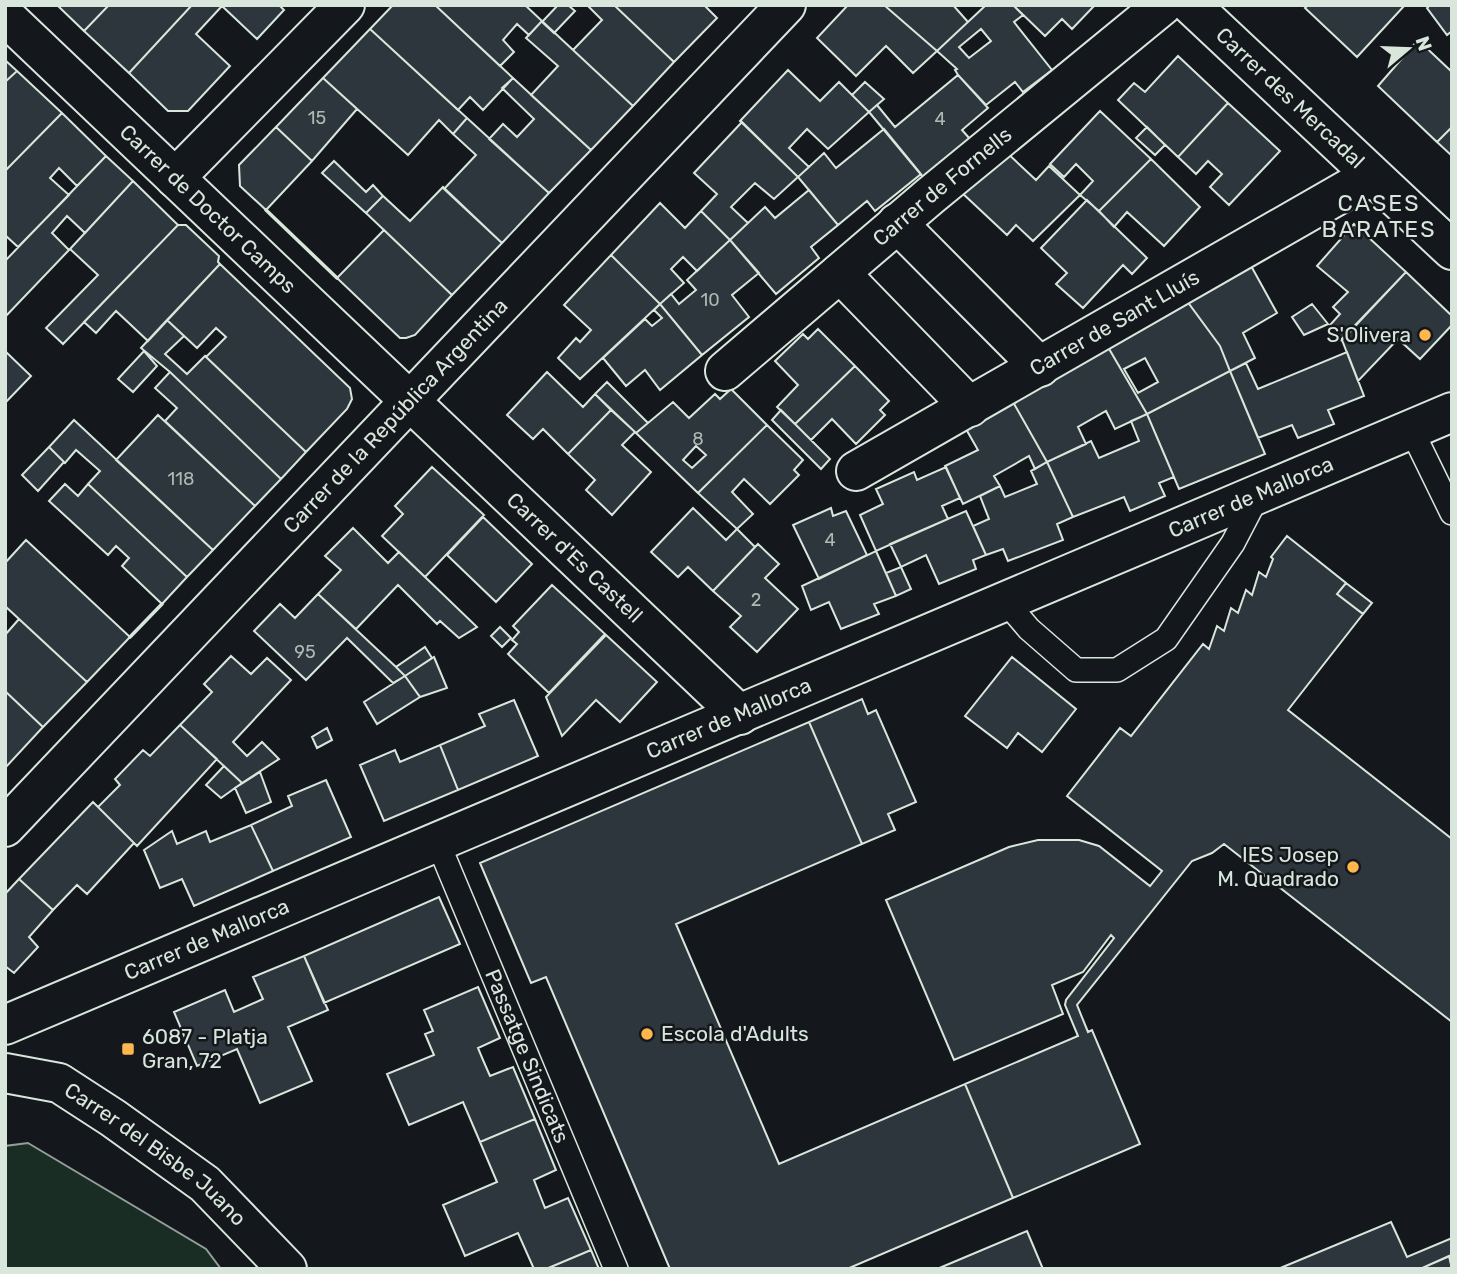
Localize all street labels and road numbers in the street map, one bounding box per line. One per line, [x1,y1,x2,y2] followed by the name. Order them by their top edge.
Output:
[1211,22,1370,173] street label: Carrer des Mercadal
[115,119,302,298] street label: Carrer de Doctor Camps
[868,121,1016,251] street label: Carrer de Fornells
[1025,264,1204,381] street label: Carrer de Sant Lluís
[278,293,513,538] street label: Carrer de la República Argentina
[1164,451,1337,543] street label: Carrer de Mallorca
[502,487,648,628] street label: Carrer d'Es Castell
[642,672,815,764] street label: Carrer de Mallorca
[120,893,293,985] street label: Carrer de Mallorca
[480,965,575,1147] street label: Passatge Sindicats
[60,1077,251,1231] street label: Carrer del Bisbe Juano

